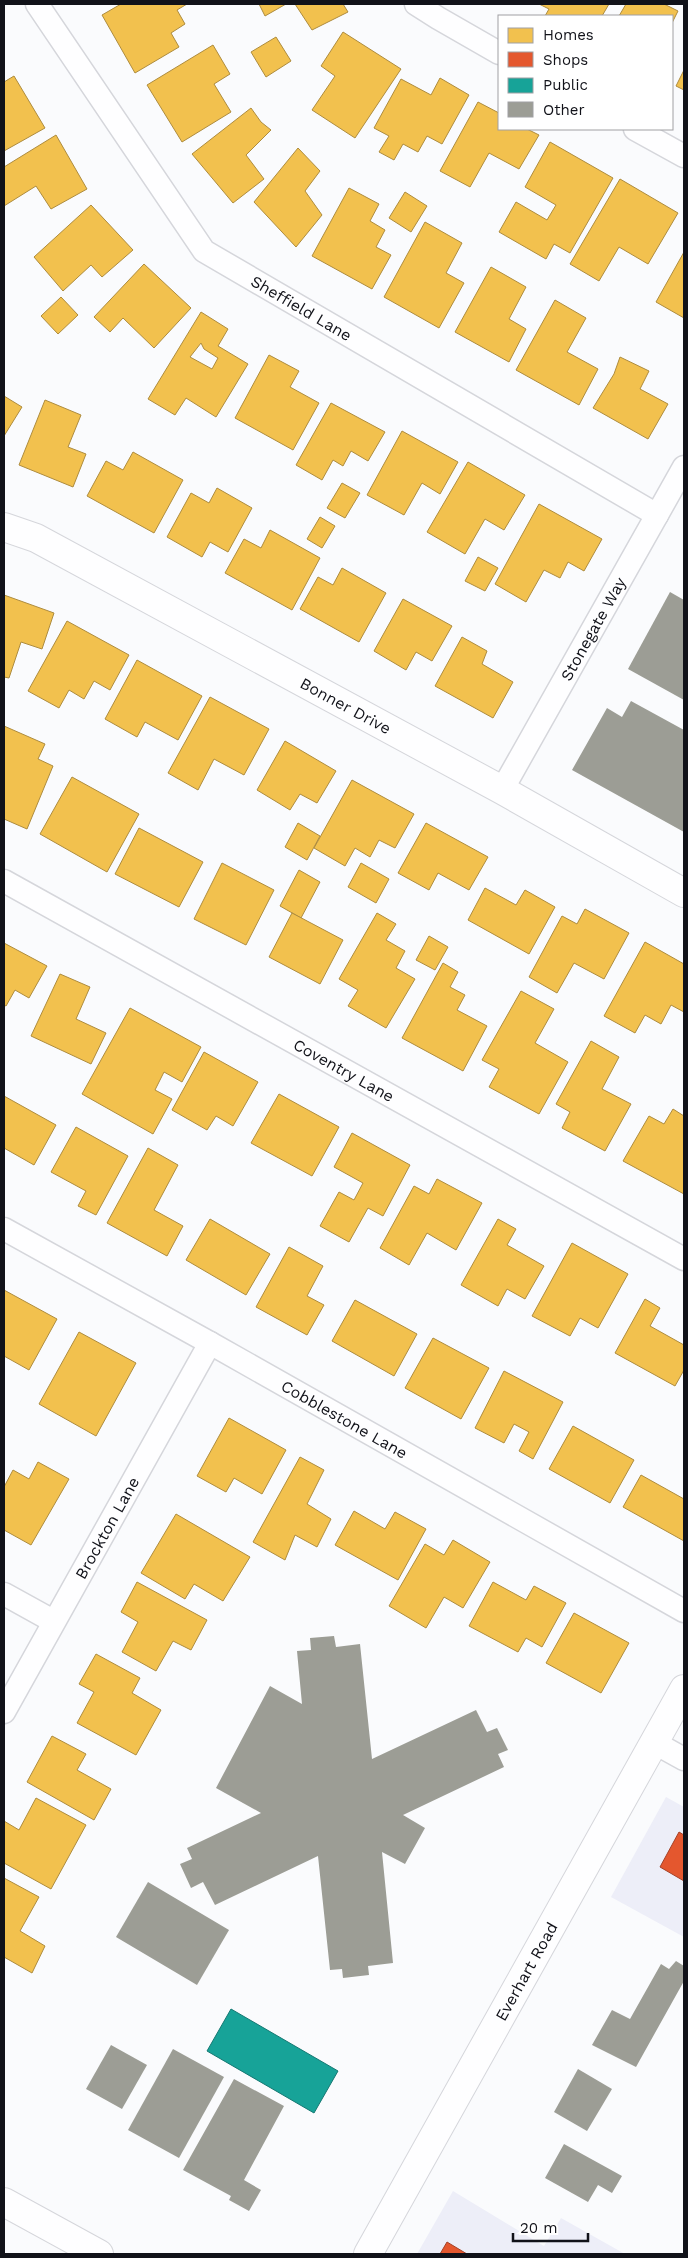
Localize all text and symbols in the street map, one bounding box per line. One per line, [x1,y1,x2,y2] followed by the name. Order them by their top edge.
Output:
[498,15,673,130] legend
[543,26,594,44] text: Homes
[543,51,588,69] text: Shops
[543,76,588,94] text: Public
[543,101,585,119] text: Other
[247,271,355,345] street label: Sheffield Lane
[557,573,630,684] street label: Stonegate Way
[297,674,394,738] street label: Bonner Drive
[290,1035,397,1106] street label: Coventry Lane
[278,1376,411,1463] street label: Cobblestone Lane
[71,1474,143,1582] street label: Brockton Lane
[491,1919,562,2024] street label: Everhart Road
[513,2210,588,2242] scale bar
[520,2219,558,2237] text: 20 m

